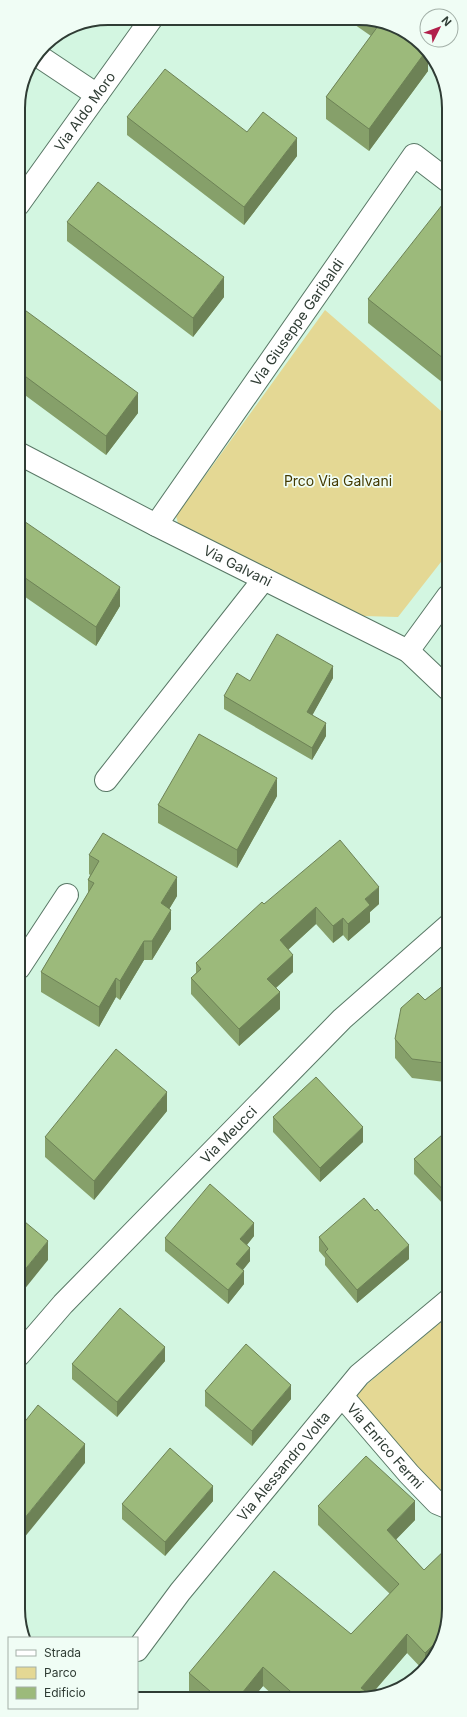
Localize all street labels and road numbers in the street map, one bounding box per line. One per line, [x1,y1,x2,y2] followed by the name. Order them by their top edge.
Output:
[50,68,119,154] street label: Via Aldo Moro
[247,255,347,389] street label: Via Giuseppe Garibaldi
[201,541,275,590] street label: Via Galvani
[196,1102,260,1167] street label: Via Meucci
[344,1399,427,1492] street label: Via Enrico Fermi
[233,1408,333,1524] street label: Via Alessandro Volta

